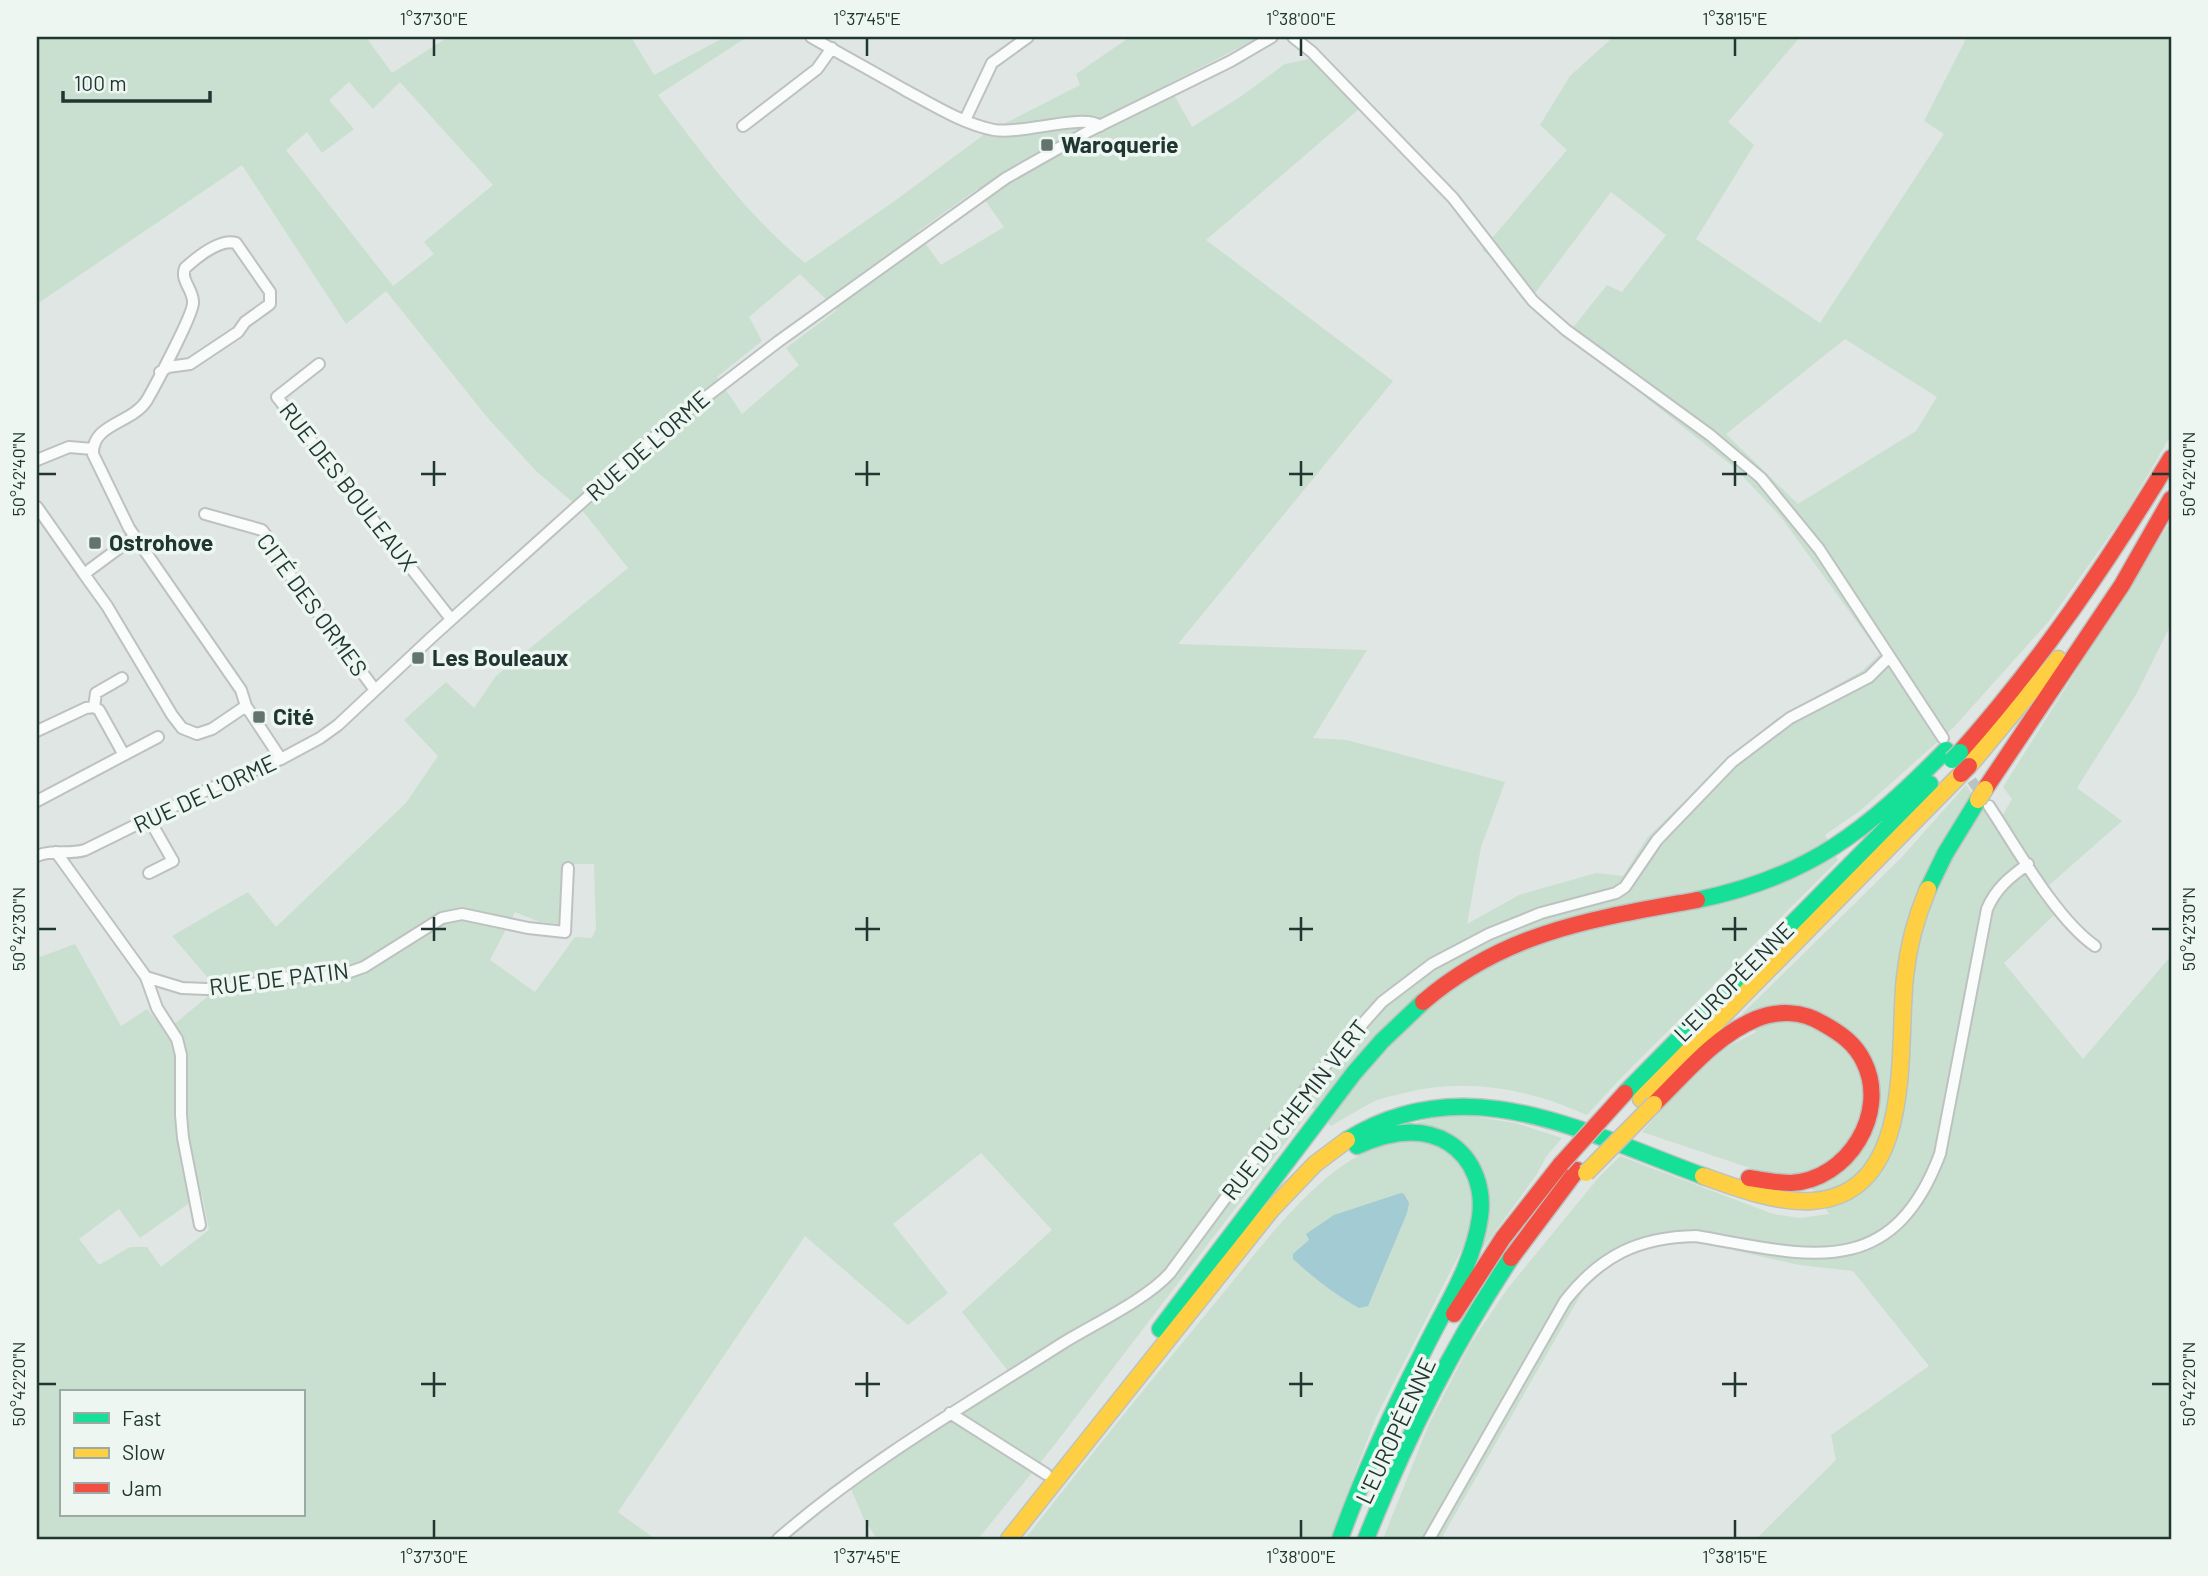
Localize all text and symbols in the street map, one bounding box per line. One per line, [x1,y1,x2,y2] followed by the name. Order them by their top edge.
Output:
[400,7,468,29] text: 1°37'30"E
[833,7,901,29] text: 1°37'45"E
[1266,7,1336,29] text: 1°38'00"E
[1702,7,1768,29] text: 1°38'15"E
[63,60,210,104] scale bar
[74,70,127,95] text: 100 m
[1061,130,1179,158] place label: Waroquerie
[1039,137,1055,153] marker: Waroquerie
[580,384,715,506] street label: RUE DE L'ORME
[274,396,423,576] street label: RUE DES BOULEAUX
[7,431,29,517] text: 50°42'40"N
[2177,431,2199,517] text: 50°42'40"N
[252,527,374,681] street label: CITÉ DES ORMES
[109,528,213,556] place label: Ostrohove
[87,535,103,551] marker: Ostrohove
[432,643,568,671] place label: Les Bouleaux
[410,650,426,666] marker: Les Bouleaux
[273,702,314,730] place label: Cité
[251,709,267,725] marker: Cité
[129,748,280,838] street label: RUE DE L'ORME
[7,887,29,971] text: 50°42'30"N
[2177,887,2199,971] text: 50°42'30"N
[1667,915,1799,1047] street label: L'EUROPÉENNE
[208,956,350,1000] street label: RUE DE PATIN
[1215,1014,1373,1205] street label: RUE DU CHEMIN VERT
[7,1342,29,1426] text: 50°42'20"N
[2177,1342,2199,1426] text: 50°42'20"N
[1349,1353,1441,1508] street label: L'EUROPÉENNE
[60,1390,304,1516] legend
[122,1405,162,1430] text: Fast
[122,1439,165,1464] text: Slow
[122,1475,162,1500] text: Jam
[400,1545,468,1567] text: 1°37'30"E
[833,1545,901,1567] text: 1°37'45"E
[1266,1545,1336,1567] text: 1°38'00"E
[1702,1545,1768,1567] text: 1°38'15"E

